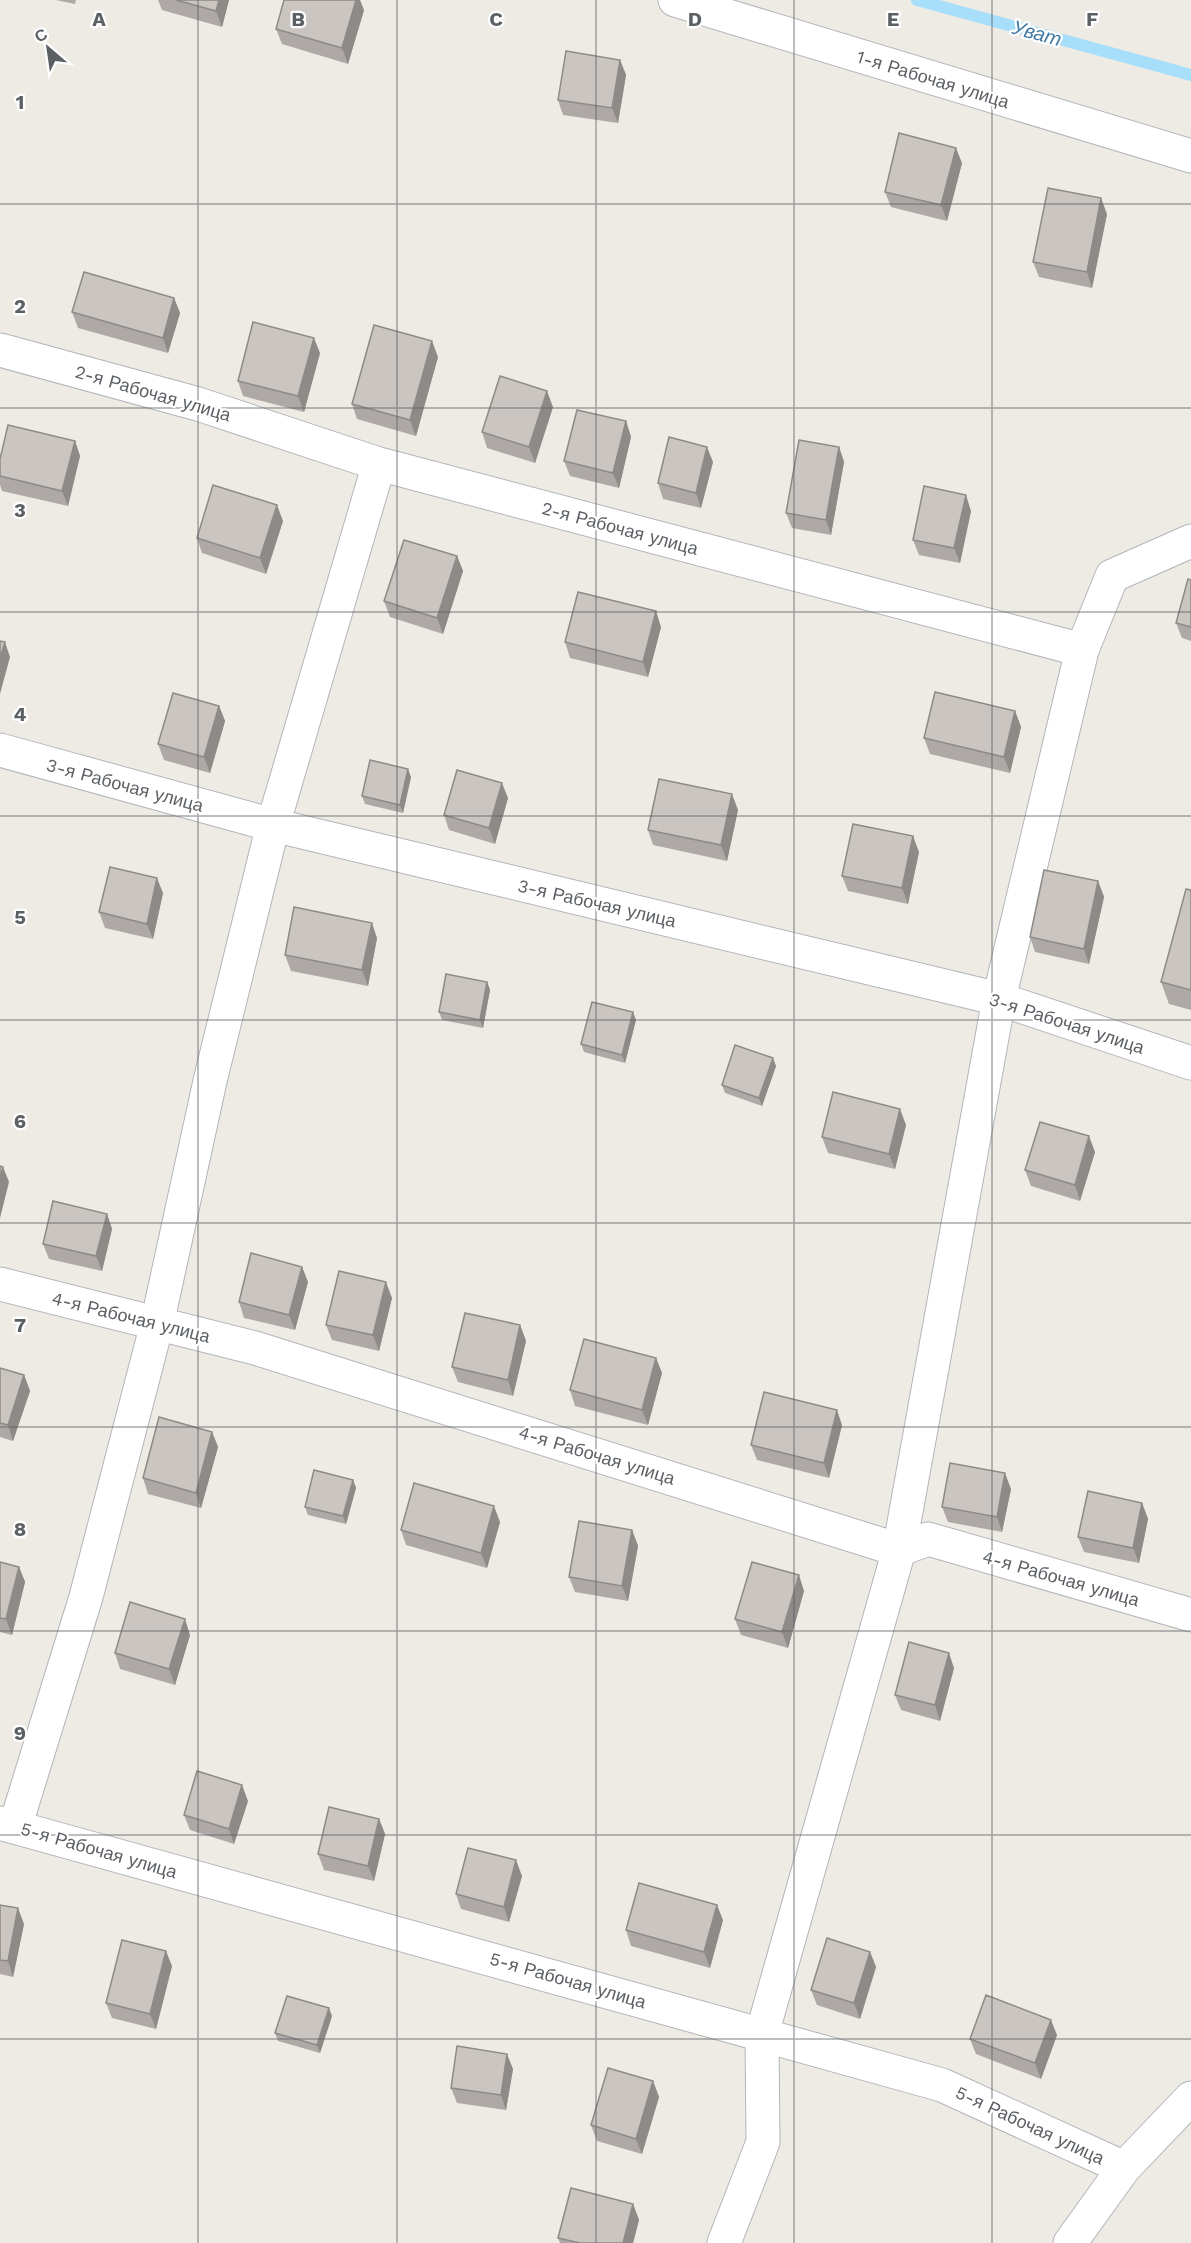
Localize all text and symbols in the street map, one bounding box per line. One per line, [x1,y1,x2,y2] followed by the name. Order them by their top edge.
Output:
[92,7,106,31] text: A
[291,7,305,31] text: B
[489,7,503,31] text: C
[688,7,702,31] text: D
[887,7,899,31] text: E
[1086,7,1098,31] text: F
[1009,15,1064,51] water label: Уват
[18,18,78,78] north arrow
[31,24,51,46] text: С
[854,46,1013,112] street label: 1-я Рабочая улица
[16,90,24,114] text: 1
[14,294,26,318] text: 2
[73,361,234,426] street label: 2-я Рабочая улица
[539,497,702,559] street label: 2-я Рабочая улица
[14,498,26,522] text: 3
[14,702,27,726] text: 4
[44,754,207,816] street label: 3-я Рабочая улица
[516,875,679,932] street label: 3-я Рабочая улица
[14,905,26,929] text: 5
[987,988,1148,1058] street label: 3-я Рабочая улица
[14,1109,26,1133] text: 6
[50,1287,213,1347] street label: 4-я Рабочая улица
[14,1313,26,1337] text: 7
[516,1421,679,1489] street label: 4-я Рабочая улица
[14,1517,26,1541] text: 8
[980,1546,1143,1611] street label: 4-я Рабочая улица
[14,1721,26,1745] text: 9
[18,1818,181,1883] street label: 5-я Рабочая улица
[487,1948,650,2013] street label: 5-я Рабочая улица
[952,2081,1109,2169] street label: 5-я Рабочая улица

